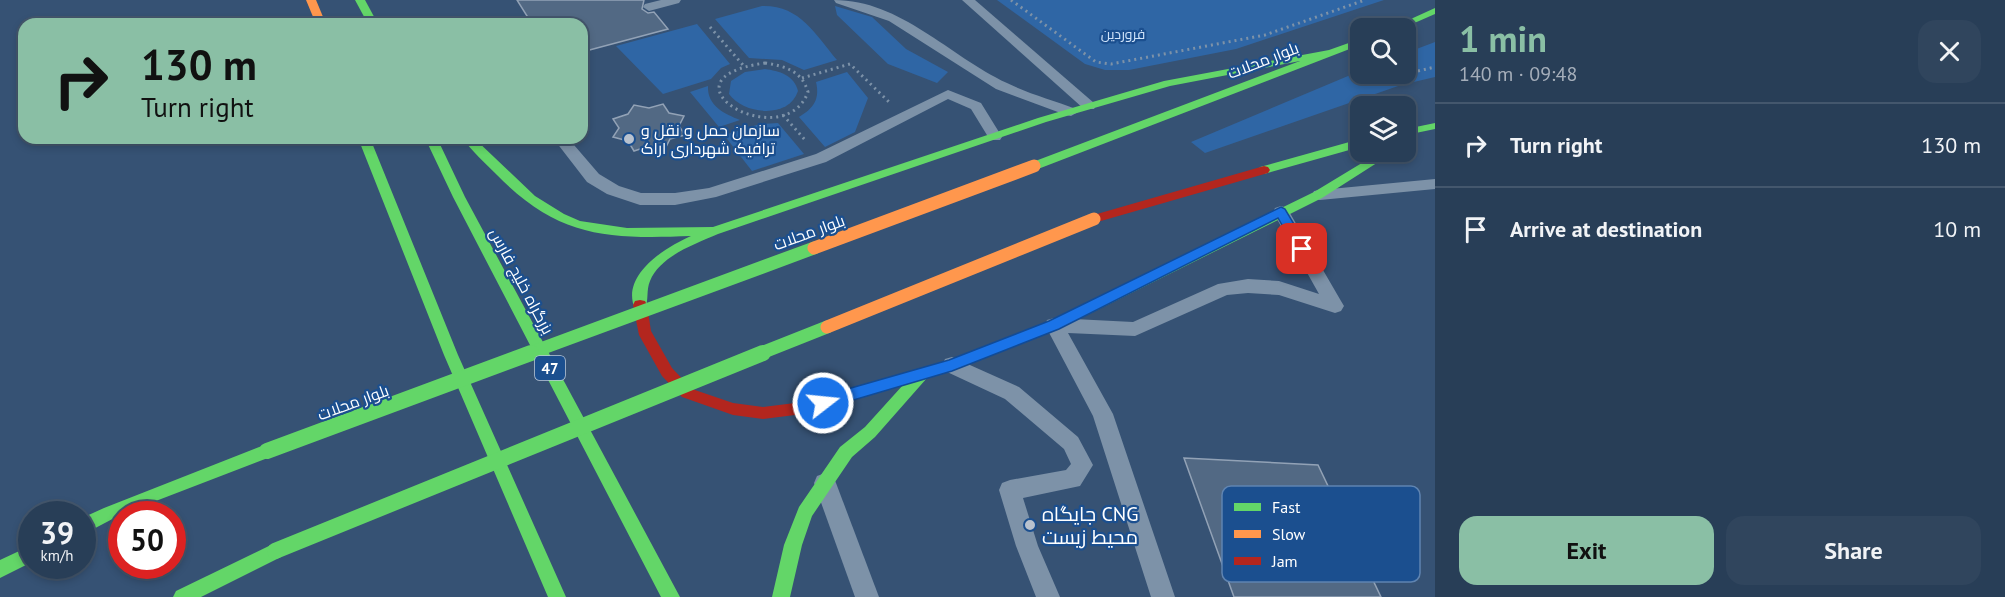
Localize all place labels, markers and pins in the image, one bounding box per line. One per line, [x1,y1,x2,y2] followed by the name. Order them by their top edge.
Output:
[641,120,780,159] place label: سازمان حمل و نقل و ترافیک شهرداری اراک
[622,132,636,146] marker: سازمان حمل و نقل و ترافیک شهرداری اراک
[1276,223,1327,274] pin
[1042,501,1139,550] place label: جایگاه CNG محیط زیست
[1023,518,1037,532] marker: جایگاه CNG محیط زیست

